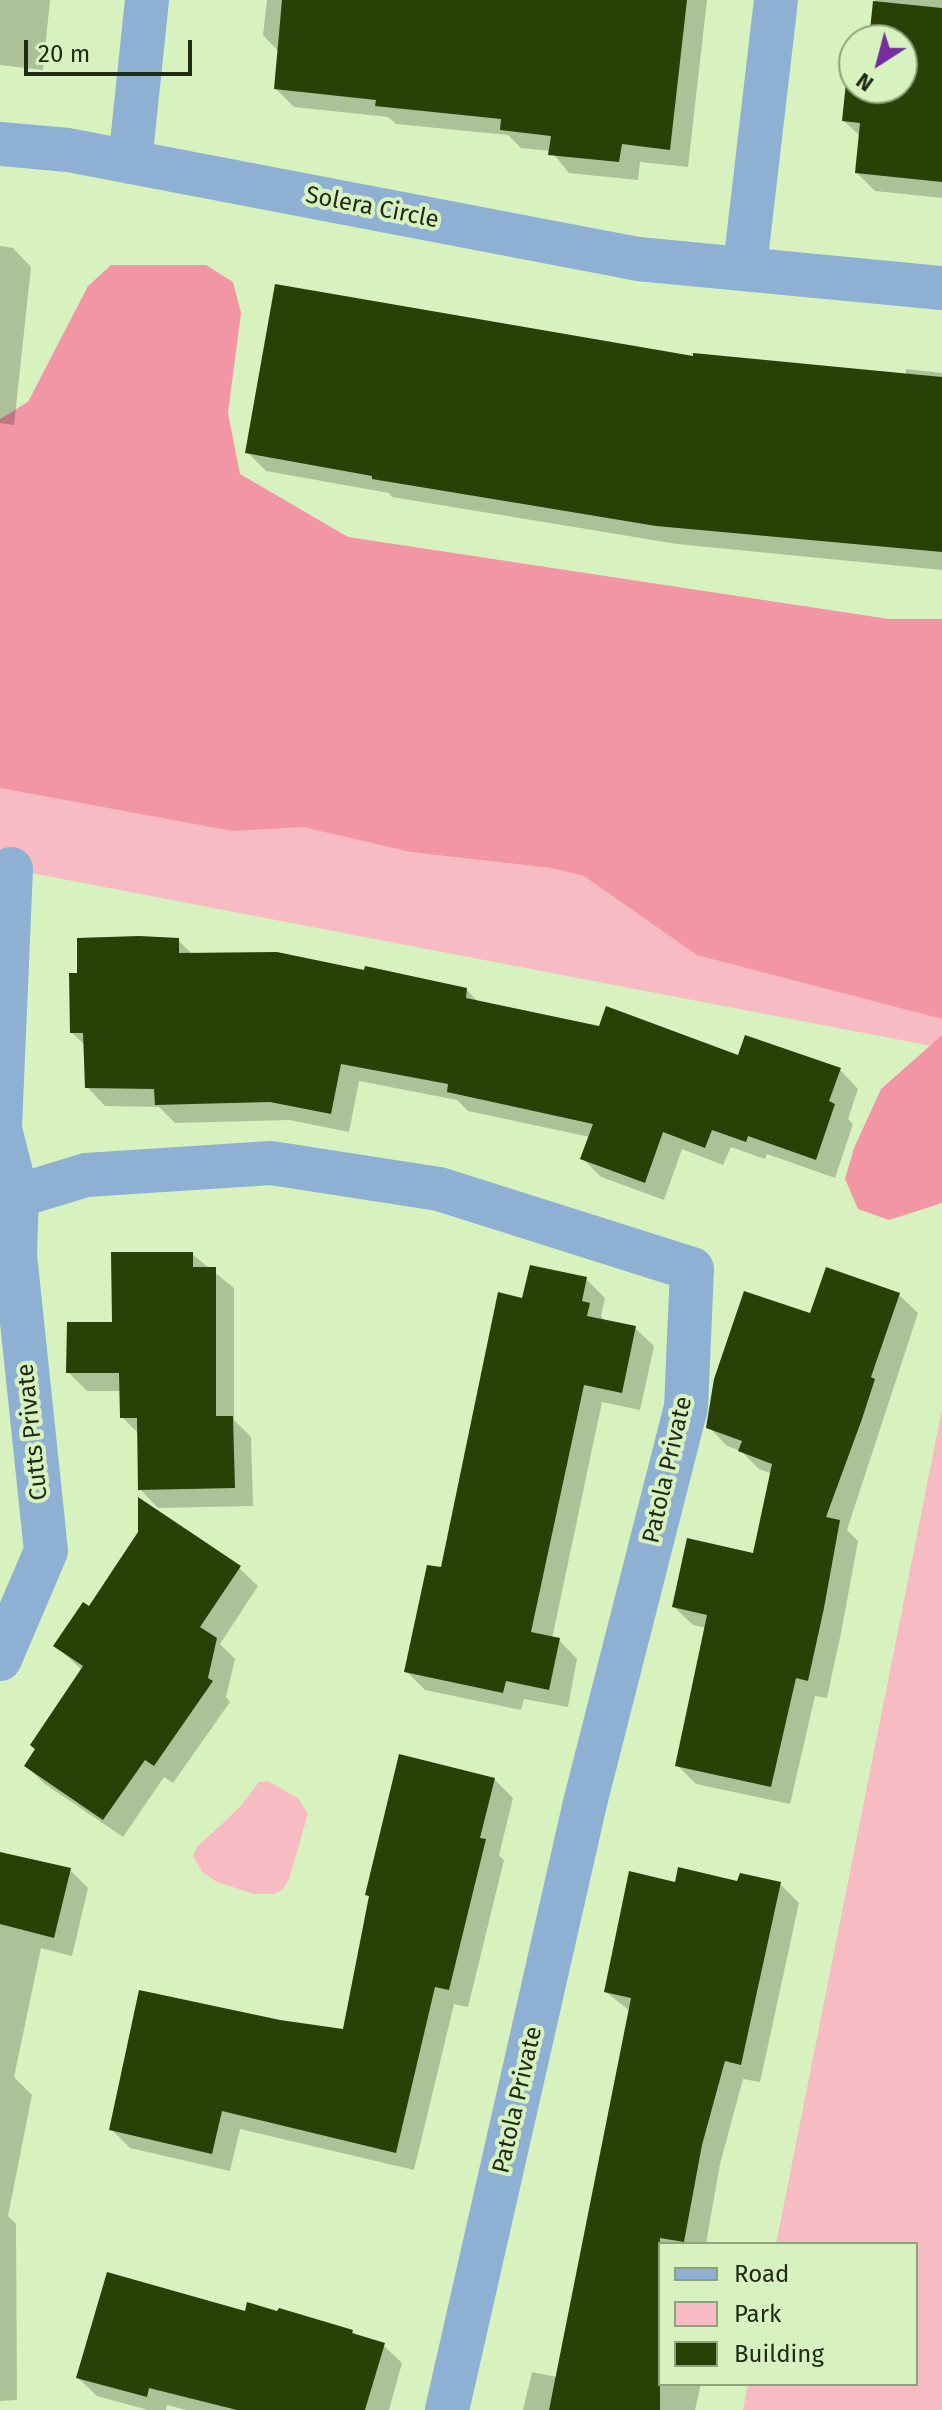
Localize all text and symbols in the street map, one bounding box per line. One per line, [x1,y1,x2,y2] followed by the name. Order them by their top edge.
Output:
[28,24,196,74] scale bar
[838,24,918,104] north arrow
[38,40,90,68] text: 20 m
[851,67,879,97] text: N
[303,181,441,235] street label: Solera Circle
[12,1362,54,1502] street label: Cutts Private
[637,1394,699,1546] street label: Patola Private
[487,2024,549,2176] street label: Patola Private
[658,2242,918,2386] legend
[734,2260,789,2288] text: Road
[734,2300,781,2328] text: Park
[734,2340,824,2368] text: Building

